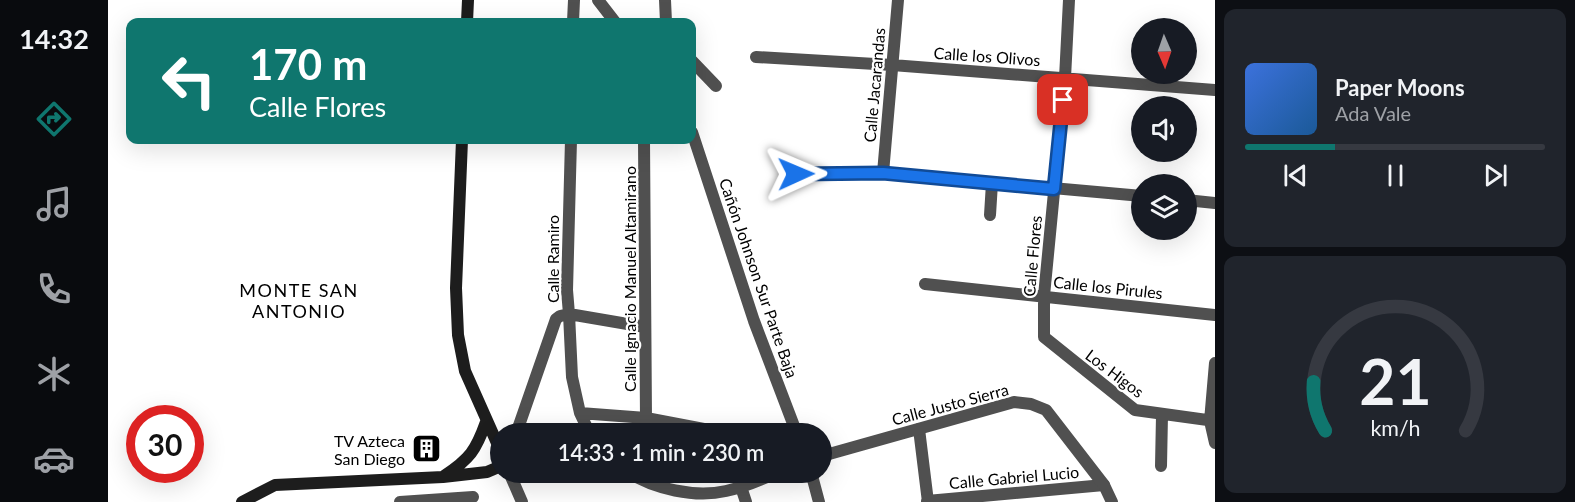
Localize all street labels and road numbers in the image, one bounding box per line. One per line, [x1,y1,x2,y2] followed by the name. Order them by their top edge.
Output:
[860,27,888,143] street label: Calle Jacarandas
[933,43,1041,69] street label: Calle los Olivos
[620,166,639,392] street label: Calle Ignacio Manuel Altamirano
[716,176,802,380] street label: Cañón Johnson Sur Parte Baja
[543,215,562,303] street label: Calle Ramiro
[1019,215,1045,297] street label: Calle Flores
[1052,272,1164,302] street label: Calle los Pirules
[1082,345,1148,401] street label: Los Higos
[890,379,1010,429] street label: Calle Justo Sierra
[948,462,1080,492] street label: Calle Gabriel Lucio

